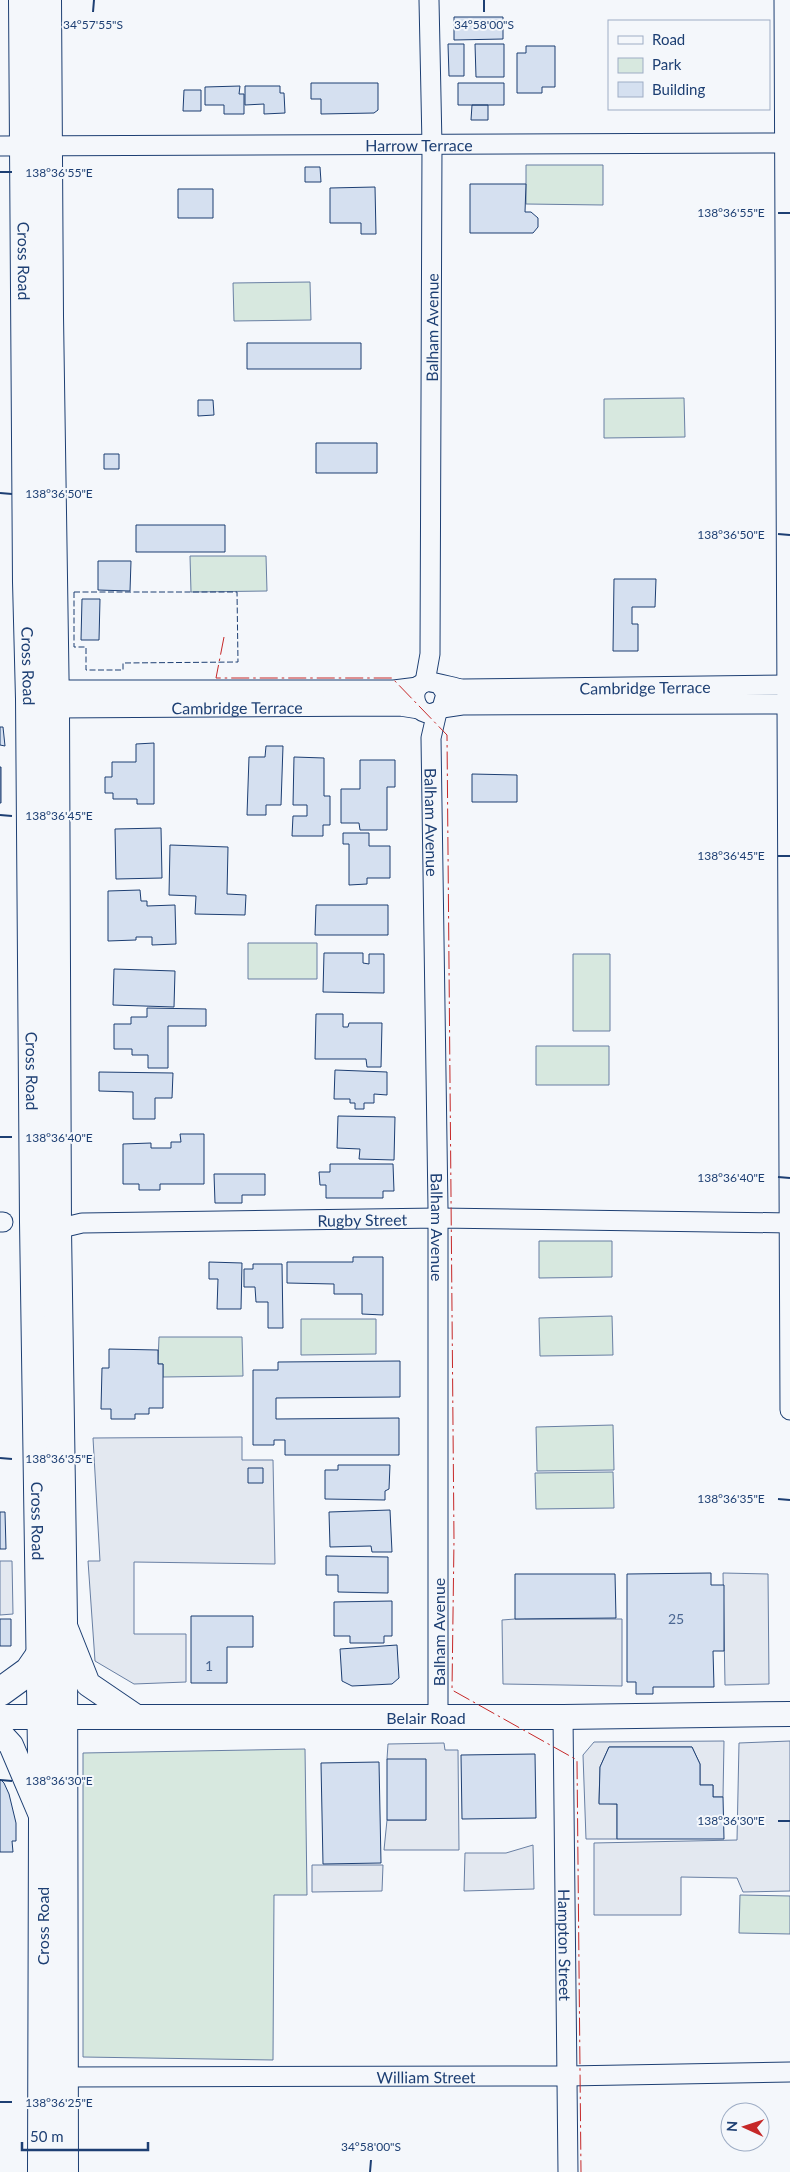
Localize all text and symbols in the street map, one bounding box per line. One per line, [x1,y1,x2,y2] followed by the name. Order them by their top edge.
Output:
[63,17,123,32] text: 34°57'55"S
[454,17,514,32] text: 34°58'00"S
[608,20,770,110] legend
[652,30,685,48] text: Road
[652,55,682,73] text: Park
[652,80,705,98] text: Building
[365,135,473,154] street label: Harrow Terrace
[25,165,93,180] text: 138°36'55"E
[697,205,765,220] text: 138°36'55"E
[15,222,35,300] street label: Cross Road
[422,273,441,382] street label: Balham Avenue
[25,486,93,501] text: 138°36'50"E
[697,527,765,542] text: 138°36'50"E
[19,626,40,705] street label: Cross Road
[579,676,711,697] street label: Cambridge Terrace
[171,697,303,717] street label: Cambridge Terrace
[422,768,443,877] street label: Balham Avenue
[25,808,93,823] text: 138°36'45"E
[697,848,765,863] text: 138°36'45"E
[23,1032,43,1110] street label: Cross Road
[25,1130,93,1145] text: 138°36'40"E
[697,1170,765,1185] text: 138°36'40"E
[428,1173,448,1282] street label: Balham Avenue
[317,1209,408,1229] street label: Rugby Street
[25,1451,93,1466] text: 138°36'35"E
[28,1481,49,1560] street label: Cross Road
[697,1491,765,1506] text: 138°36'35"E
[429,1578,448,1686] street label: Balham Avenue
[668,1610,684,1627] house number: 25
[205,1657,213,1674] house number: 1
[386,1708,466,1727] street label: Belair Road
[25,1773,93,1788] text: 138°36'30"E
[697,1813,765,1828] text: 138°36'30"E
[33,1887,52,1965] street label: Cross Road
[555,1889,576,2001] street label: Hampton Street
[376,2067,476,2086] street label: William Street
[25,2095,93,2110] text: 138°36'25"E
[720,2102,770,2152] north arrow
[22,2120,149,2152] scale bar
[723,2120,740,2132] text: N
[30,2127,64,2145] text: 50 m
[341,2139,401,2154] text: 34°58'00"S

